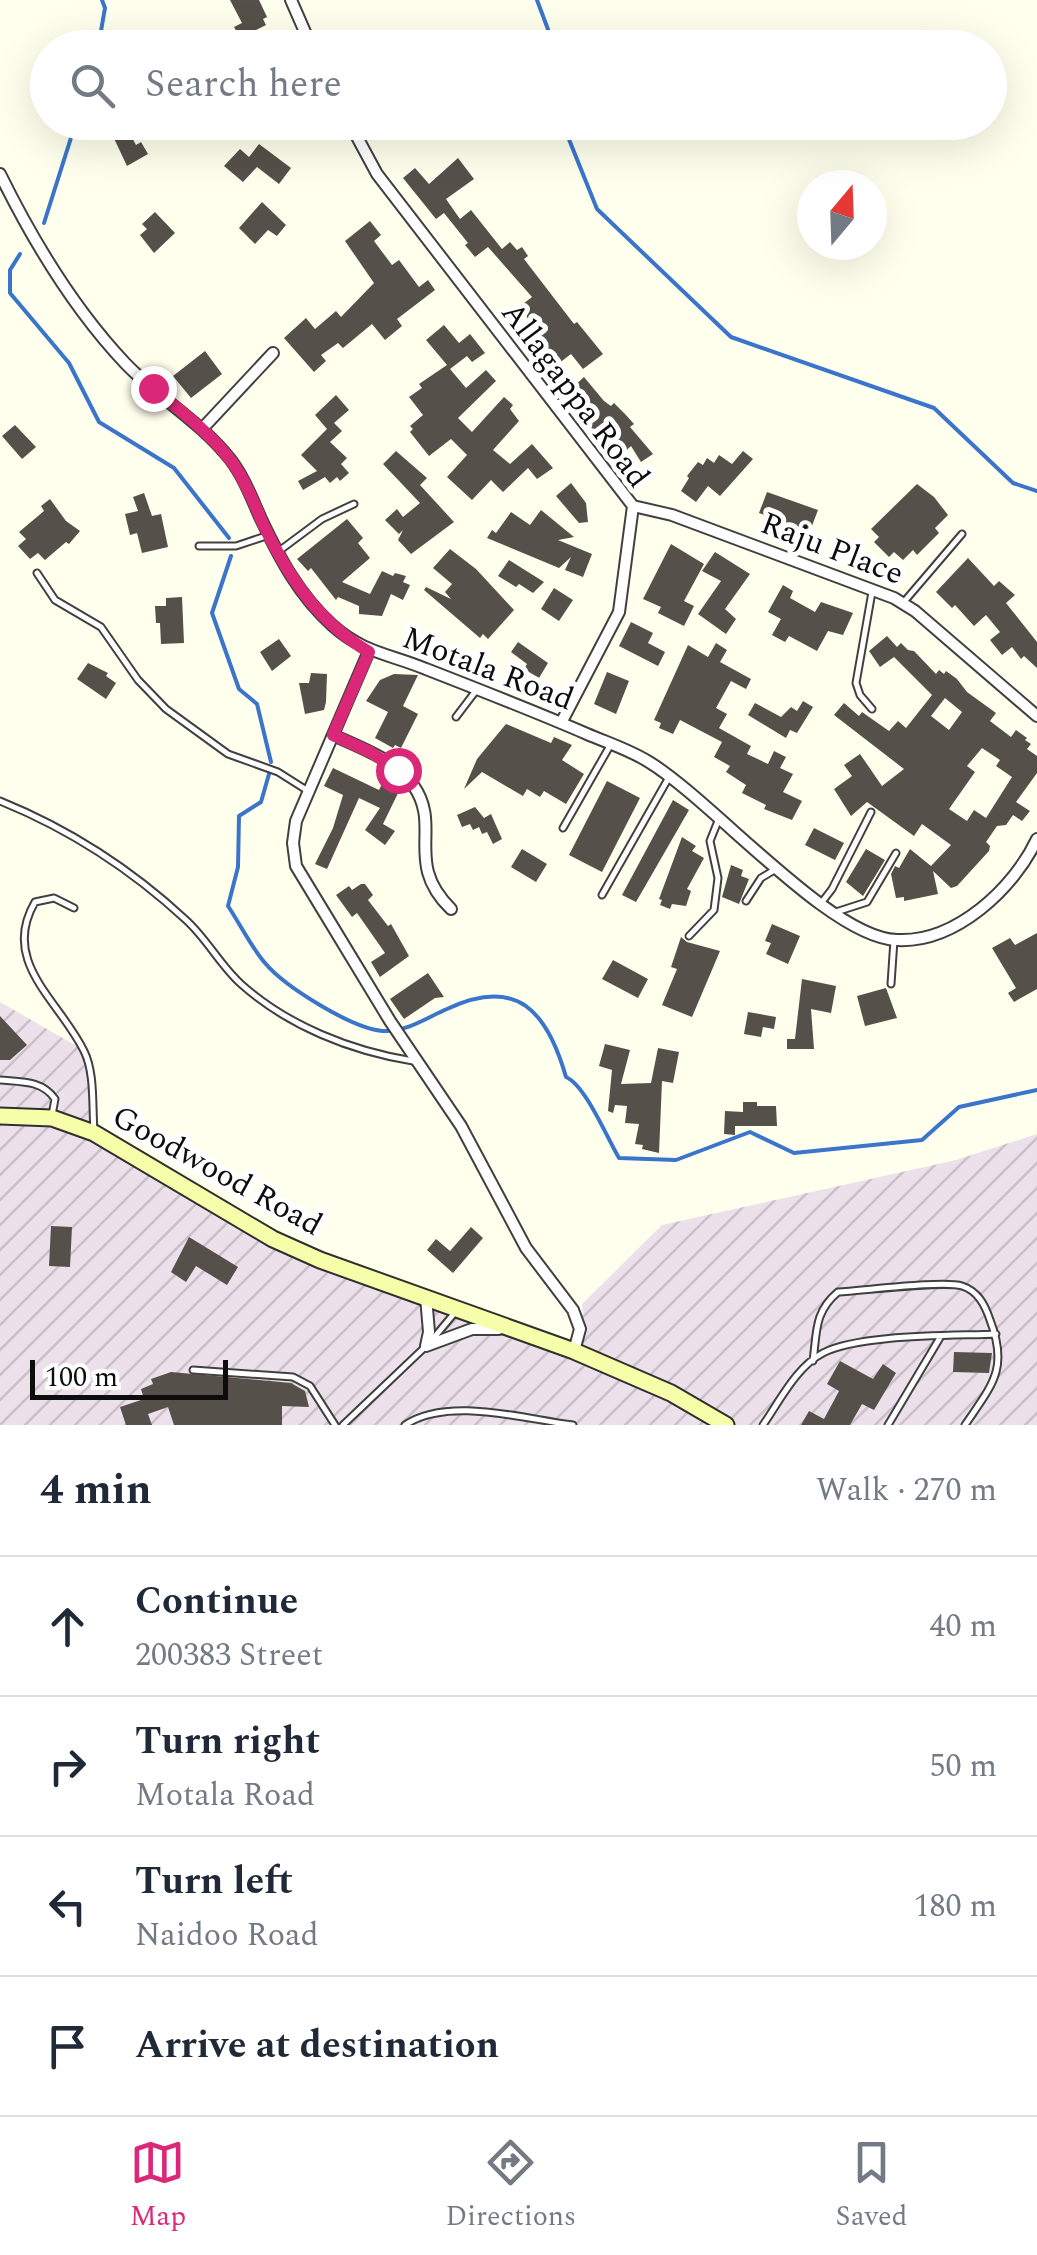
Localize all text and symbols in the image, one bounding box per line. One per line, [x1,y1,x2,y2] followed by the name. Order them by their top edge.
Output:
[30,30,1007,140] search box
[145,56,342,114] text: Search here
[65,58,120,113] icon: search
[797,170,887,260] north arrow
[488,291,662,499] street label: Allagappa Road
[131,366,177,412] route end
[753,499,911,599] street label: Raju Place
[395,614,581,724] street label: Motala Road
[376,748,422,794] route start
[103,1093,331,1249] street label: Goodwood Road
[30,1355,228,1400] scale bar
[45,1356,118,1399] text: 100 m
[40,1459,152,1522] text: 4 min
[816,1466,997,1515] text: Walk · 270 m
[135,1573,298,1631] text: Continue
[40,1599,95,1654] icon: ahead
[929,1602,997,1651] text: 40 m
[135,1631,323,1680] text: 200383 Street
[135,1713,320,1771] text: Turn right
[40,1739,95,1794] icon: right
[929,1742,997,1791] text: 50 m
[135,1771,315,1820] text: Motala Road
[135,1853,293,1911] text: Turn left
[40,1879,95,1934] icon: left
[913,1882,997,1931] text: 180 m
[135,1911,319,1960] text: Naidoo Road
[135,2017,499,2075] text: Arrive at destination
[40,2019,95,2074] icon: arrive
[130,2135,186,2238] tab: Map
[445,2135,576,2238] tab: Directions
[836,2135,907,2238] tab: Saved

